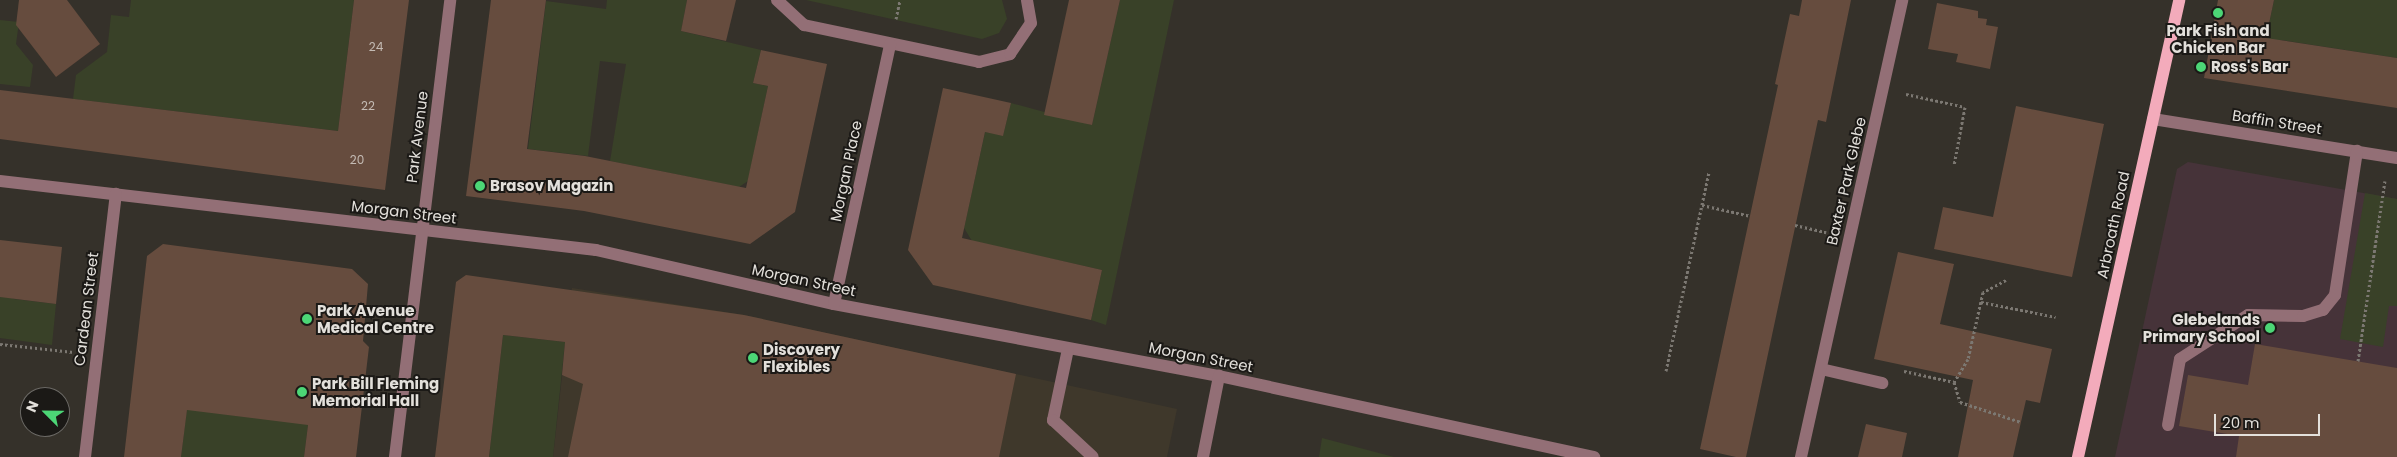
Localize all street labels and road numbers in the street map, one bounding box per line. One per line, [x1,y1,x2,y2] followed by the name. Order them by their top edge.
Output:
[402,90,432,184] street label: Park Avenue
[2231,106,2323,138] street label: Baffin Street
[1822,115,1870,247] street label: Baxter Park Glebe
[826,119,866,223] street label: Morgan Place
[2093,170,2133,280] street label: Arbroath Road
[350,197,458,227] street label: Morgan Street
[70,251,102,367] street label: Cardean Street
[750,260,858,300] street label: Morgan Street
[1147,338,1255,376] street label: Morgan Street

